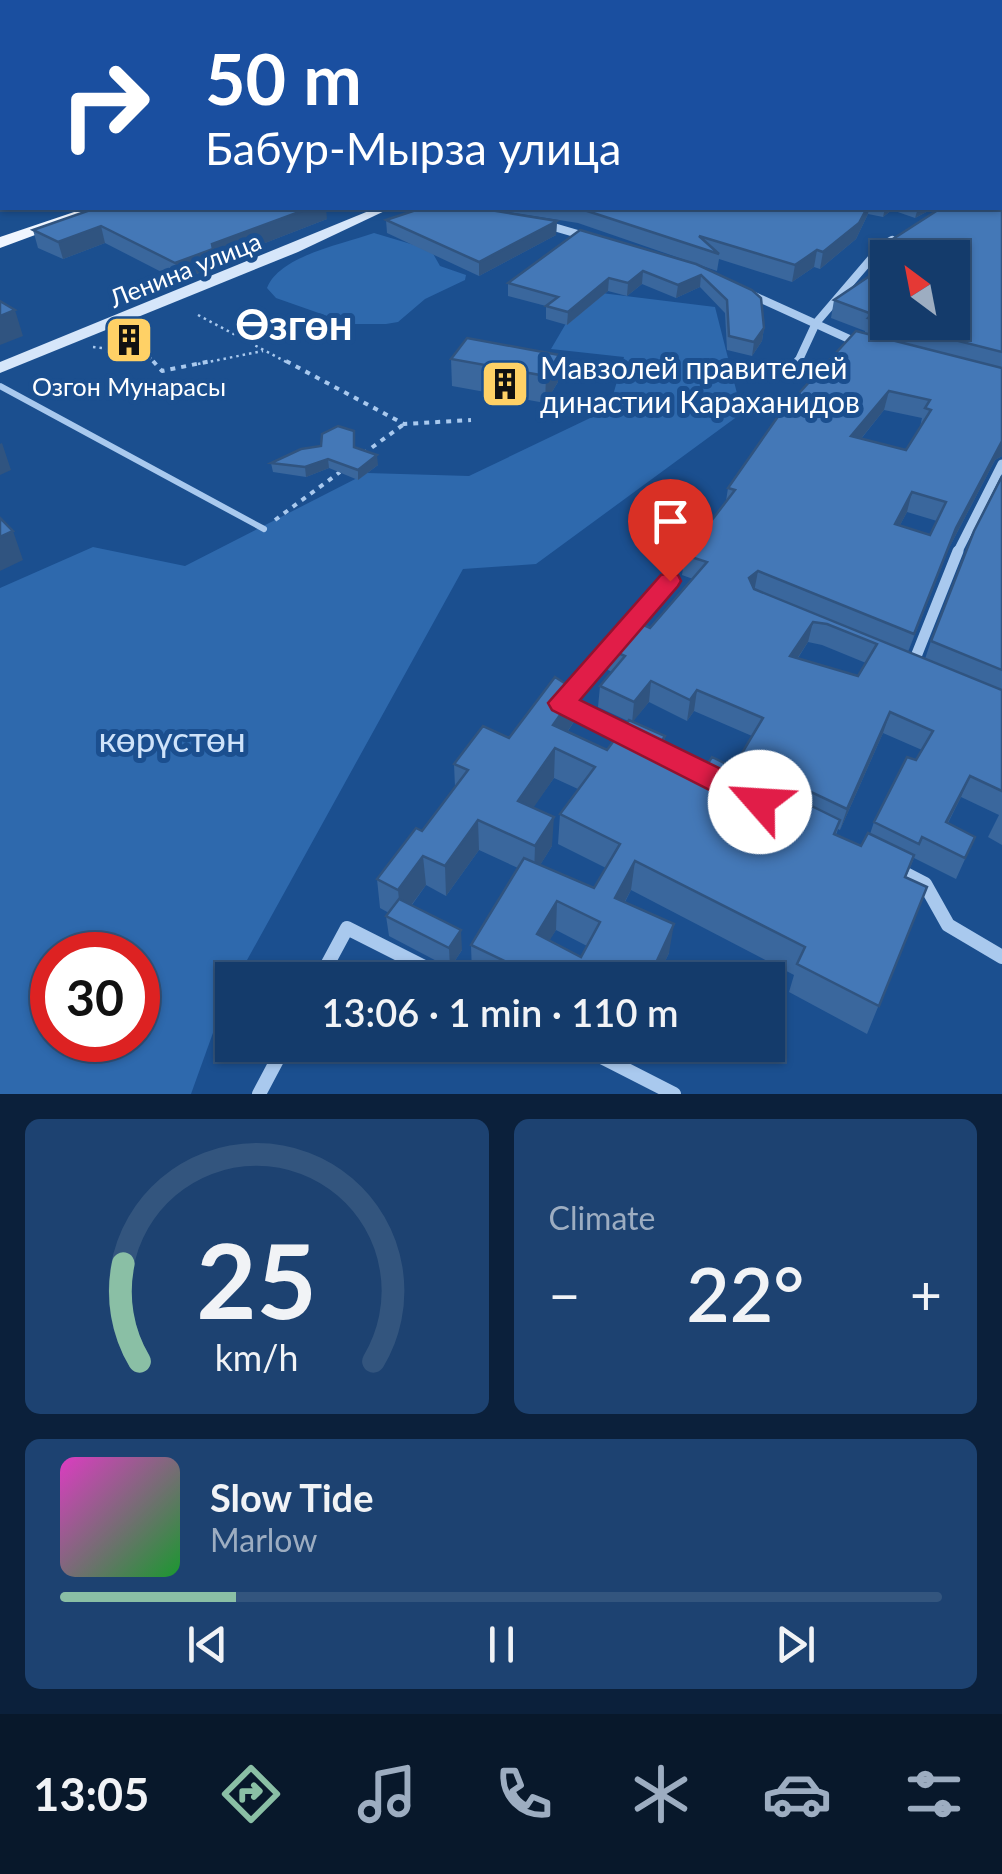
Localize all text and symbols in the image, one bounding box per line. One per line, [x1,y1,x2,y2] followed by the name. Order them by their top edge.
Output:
[205,36,362,120] text: 50 m
[40,40,170,170] icon: right
[205,121,621,175] text: Бабур-Мырза улица
[104,225,265,313] street label: Ленина улица
[870,240,970,340] north arrow
[870,240,970,340] map controls
[235,299,353,349] district label: Өзгөн
[103,314,155,366] building icon: Озгон Мунарасы
[540,349,860,419] place label: Мавзолей правителей династии Караханидов
[479,358,531,410] building icon: Мавзолей правителей династии Караханидов
[32,371,226,401] place label: Озгон Мунарасы
[628,479,713,582] pin
[643,494,698,549] icon: arrive
[98,717,246,759] park label: көрүстөн
[708,750,812,854] position arrow
[30,932,160,1062] speed limit sign: 30
[322,989,678,1035] text: 13:06 · 1 min · 110 m
[549,1198,655,1237] text: Climate
[196,1216,317,1341] text: 25
[686,1248,804,1338] text: 22°
[549,1261,580,1327] text: −
[910,1261,942,1327] text: +
[215,1336,299,1379] text: km/h
[210,1474,373,1520] text: Slow Tide
[210,1520,317,1559] text: Marlow
[180,1617,235,1672] icon: previous
[474,1617,529,1672] icon: pause
[768,1617,823,1672] icon: next
[216,1759,286,1829] icon: directions
[352,1759,422,1829] icon: music
[489,1759,559,1829] icon: phone
[626,1759,696,1829] icon: climate
[762,1759,832,1829] icon: car
[899,1759,969,1829] icon: filters
[33,1767,149,1821] text: 13:05

